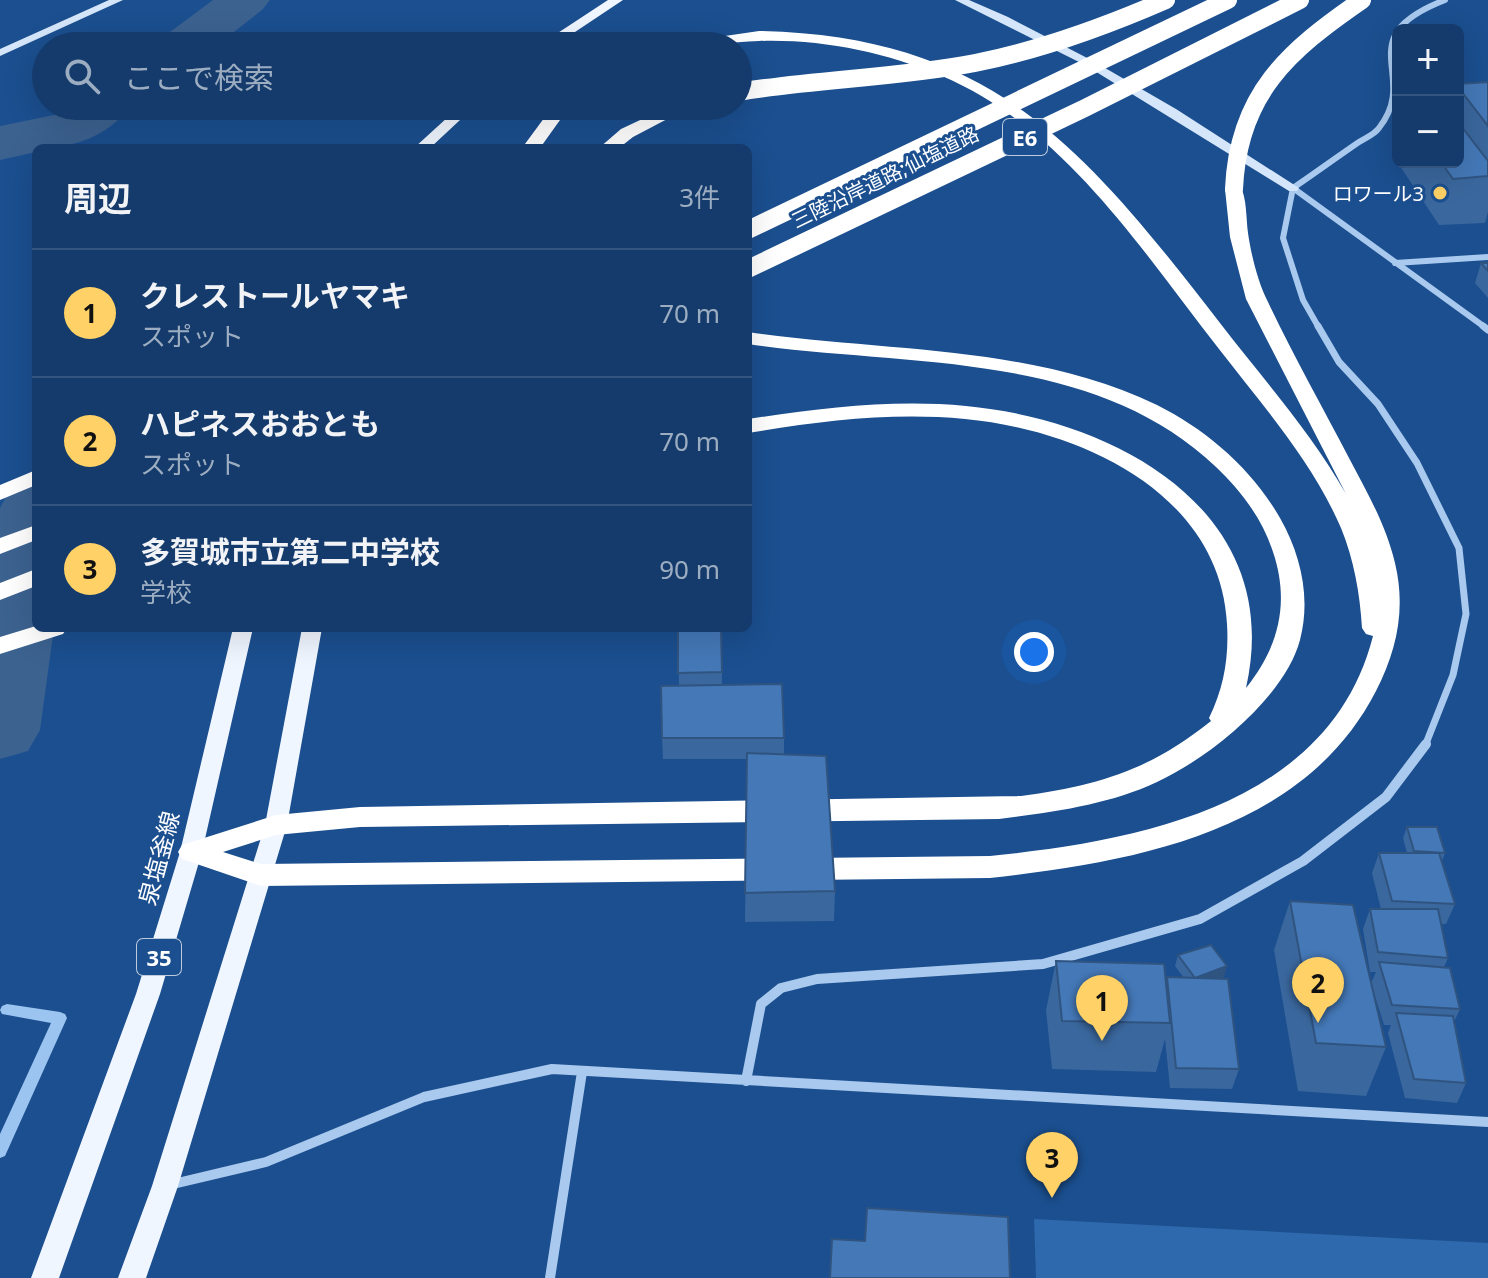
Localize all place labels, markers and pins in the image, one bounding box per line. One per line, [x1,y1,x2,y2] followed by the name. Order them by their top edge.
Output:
[1333,180,1424,207] place label: ロワール3
[1431,184,1449,202] marker: ロワール3
[1292,957,1344,1023] pin: 2
[1076,975,1128,1041] pin: 1
[1026,1132,1078,1198] pin: 3

